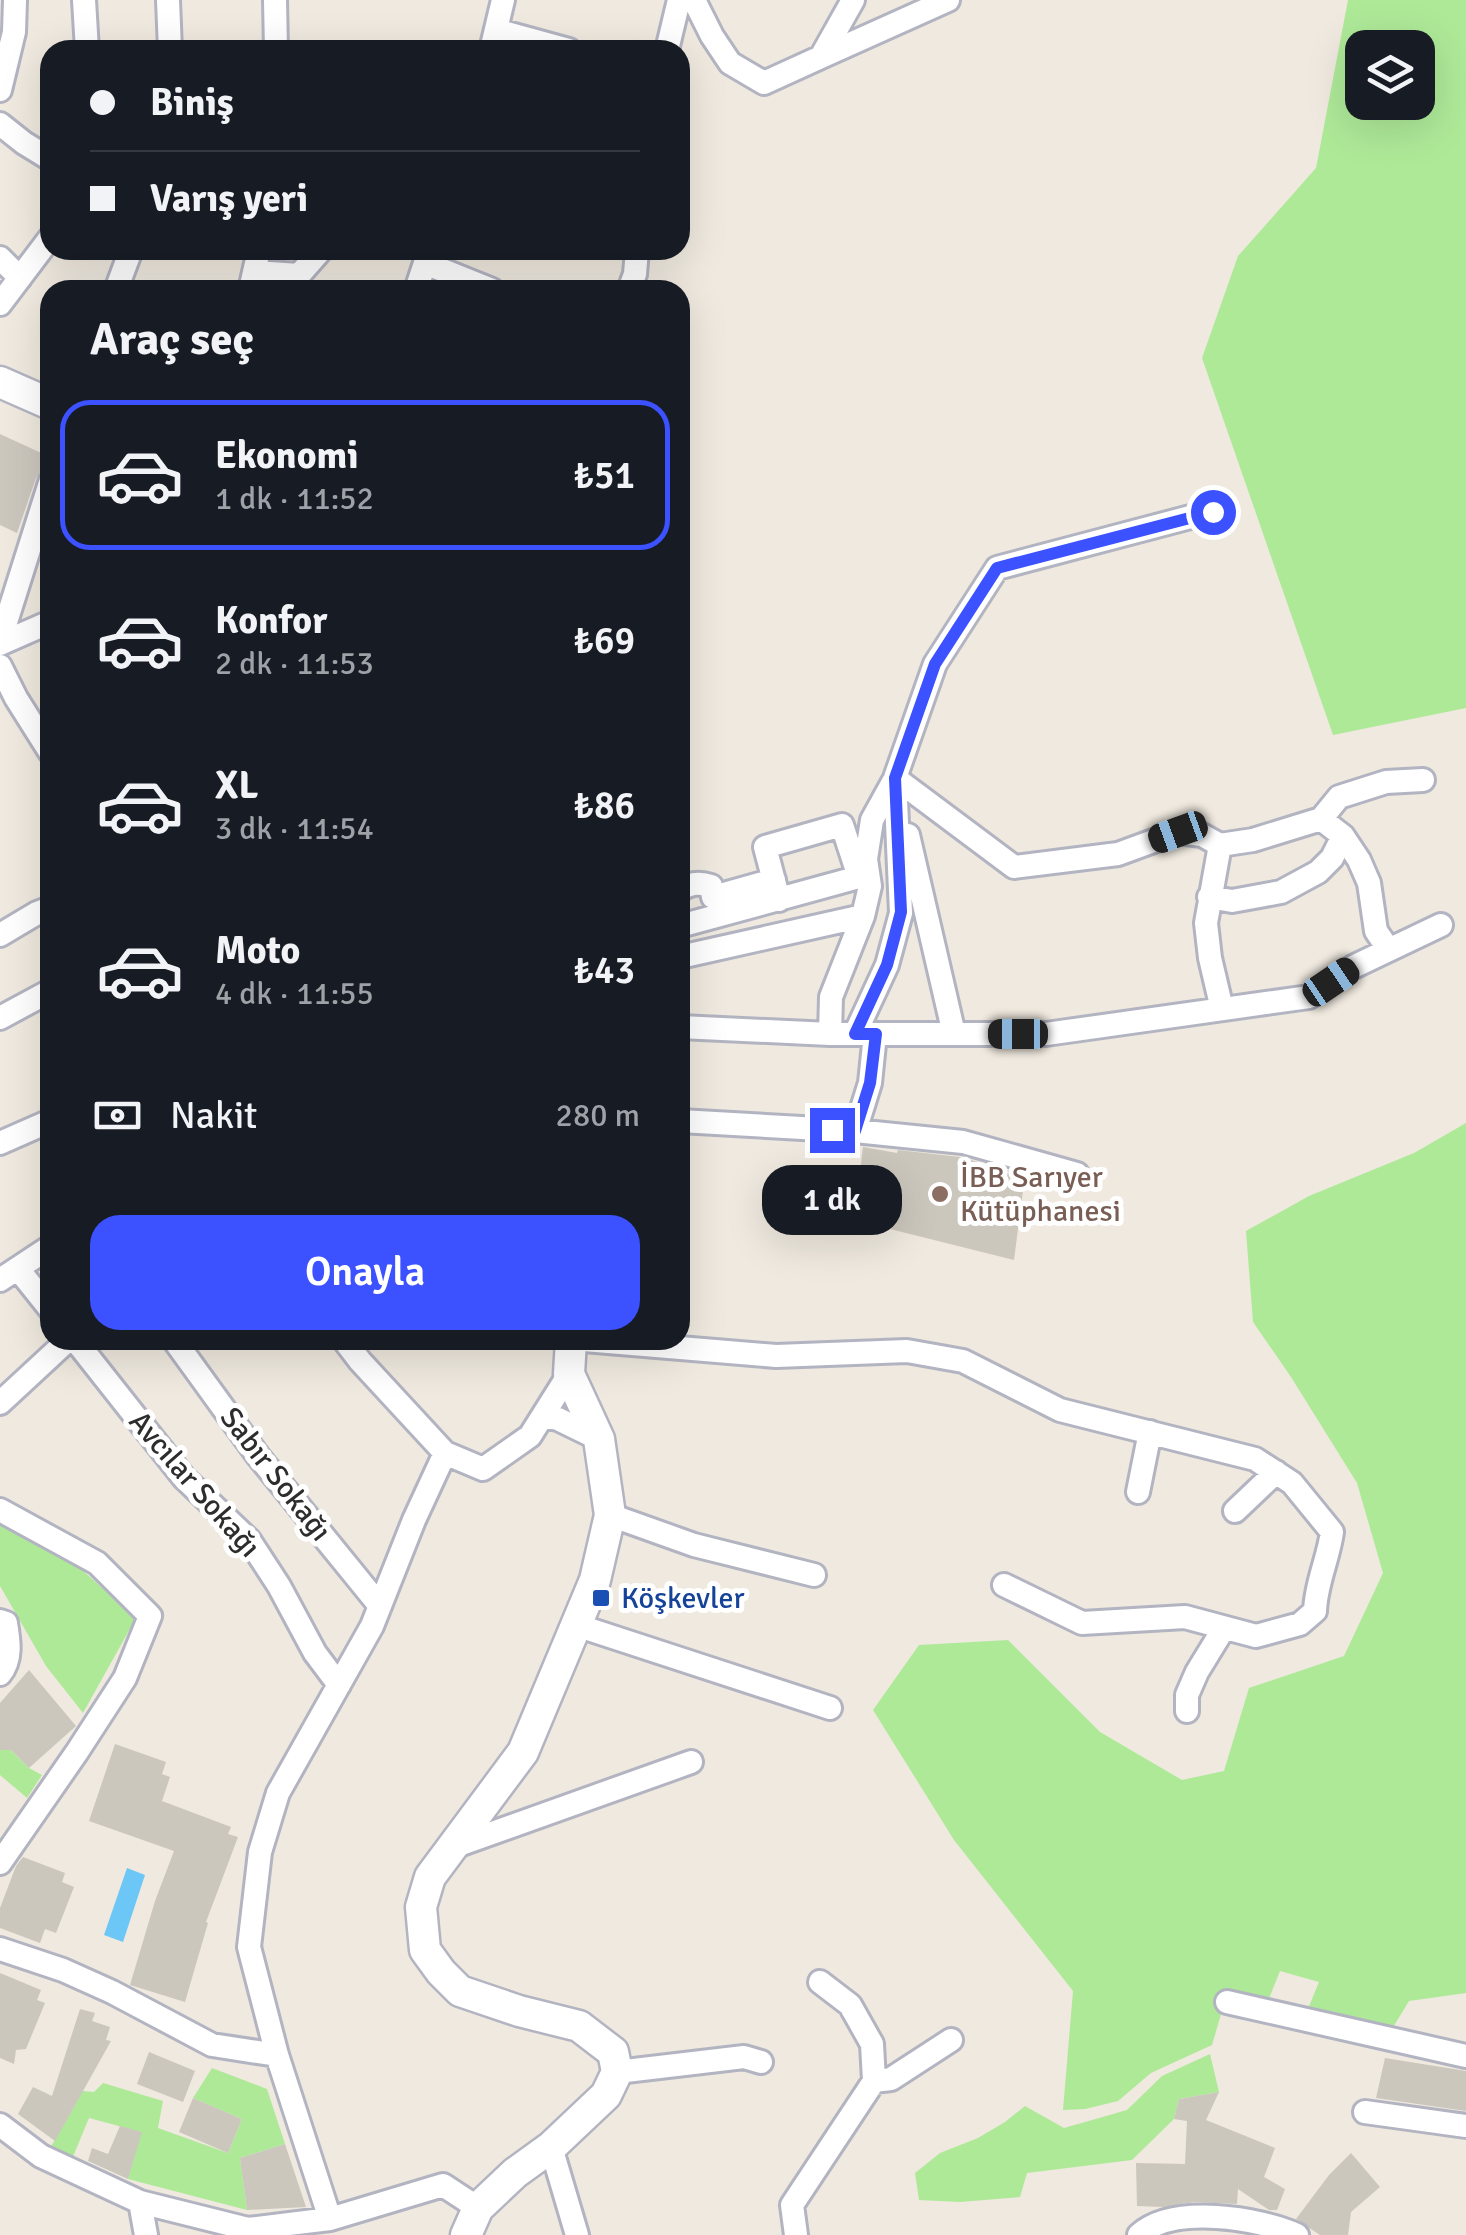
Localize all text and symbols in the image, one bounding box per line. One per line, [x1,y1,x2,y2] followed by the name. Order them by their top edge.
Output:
[1345,30,1435,120] map controls
[1345,30,1435,120] button: layers
[150,79,234,126] text: Biniş
[150,175,308,222] text: Varış yeri
[90,312,254,367] text: Araç seç
[95,430,185,520] icon: car
[215,432,359,479] text: Ekonomi
[573,452,635,499] text: ₺51
[215,479,374,518] text: 1 dk · 11:52
[1191,490,1236,535] route start
[95,595,185,685] icon: car
[215,597,327,644] text: Konfor
[573,617,635,664] text: ₺69
[215,644,374,683] text: 2 dk · 11:53
[95,760,185,850] icon: car
[215,762,258,809] text: XL
[573,782,635,829] text: ₺86
[1145,808,1211,856] car
[215,809,374,848] text: 3 dk · 11:54
[95,925,185,1015] icon: car
[215,927,300,974] text: Moto
[573,947,635,994] text: ₺43
[1298,953,1364,1011] car
[215,974,374,1013] text: 4 dk · 11:55
[988,1019,1048,1049] car
[90,1088,145,1143] icon: cash
[170,1092,257,1139] text: Nakit
[556,1096,640,1135] text: 280 m
[810,1108,855,1153] route end
[960,1159,1121,1230] place label: İBB Sarıyer Kütüphanesi
[762,1165,902,1235] callout: 1 dk
[803,1180,861,1219] text: 1 dk
[929,1183,951,1205] marker: İBB Sarıyer Kütüphanesi
[90,1215,640,1330] button: Onayla
[212,1400,339,1549] street label: Sabır Sokağı
[121,1404,268,1565] street label: Avcılar Sokağı
[621,1580,744,1617] place label: Köşkevler
[590,1587,612,1609] marker: Köşkevler

